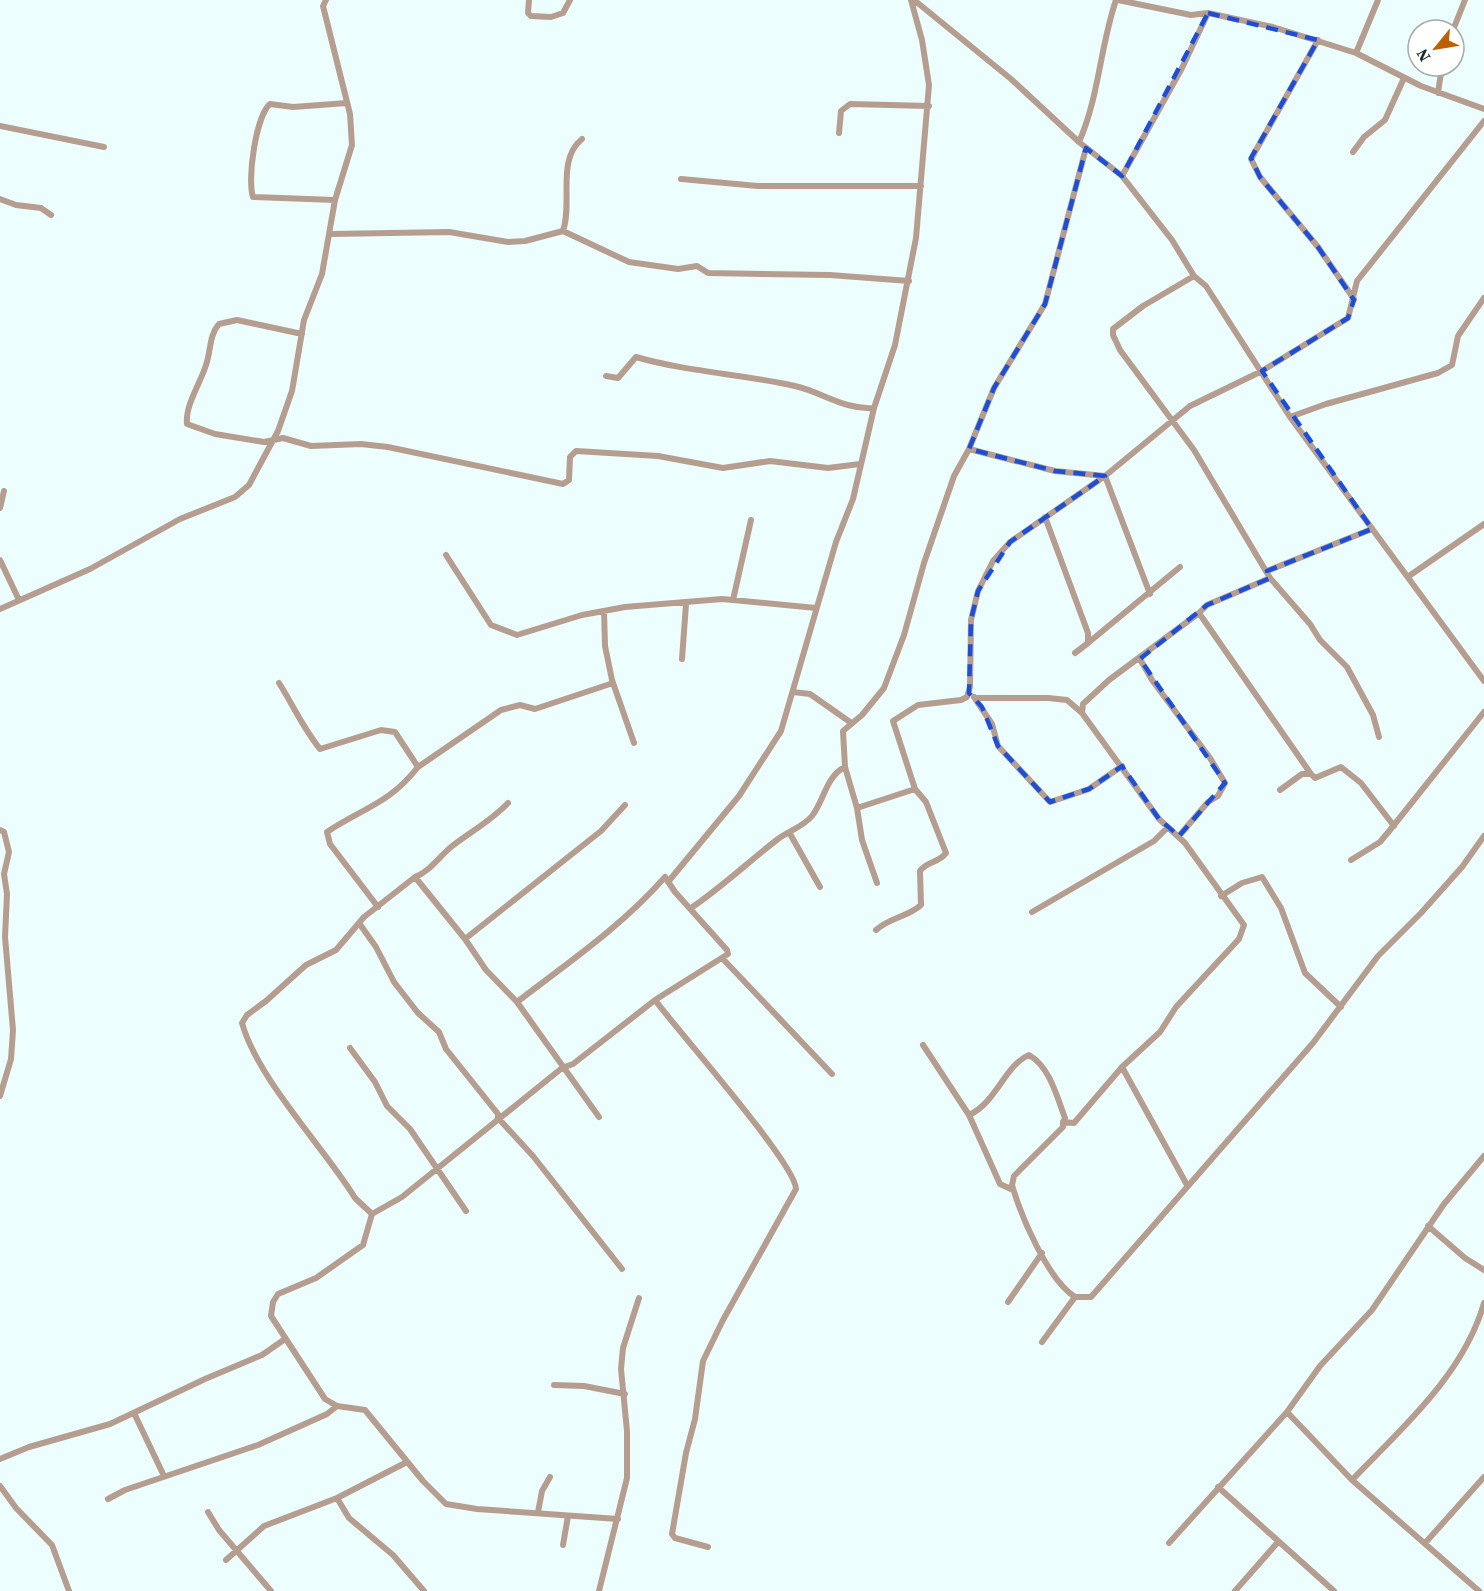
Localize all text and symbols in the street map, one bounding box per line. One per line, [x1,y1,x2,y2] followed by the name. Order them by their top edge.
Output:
[1406,18,1466,78] north arrow
[1410,45,1435,66] text: N

